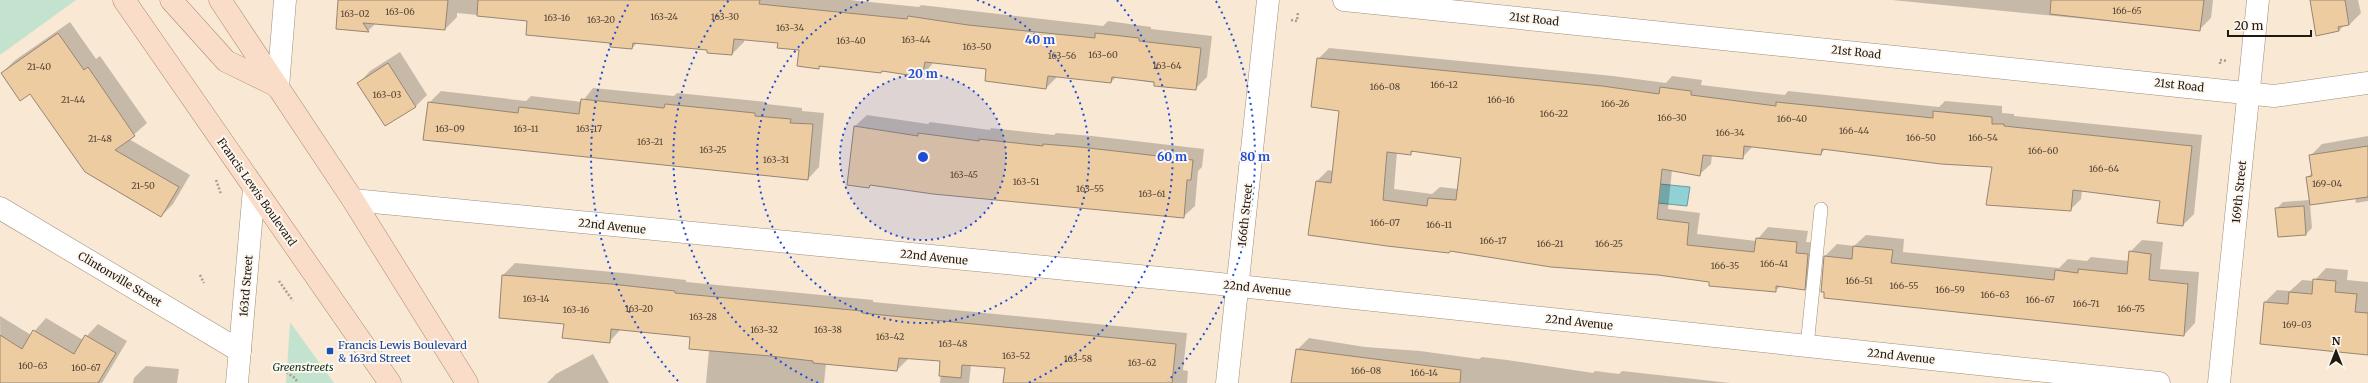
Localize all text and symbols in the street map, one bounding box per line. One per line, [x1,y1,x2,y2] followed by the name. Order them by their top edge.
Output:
[2112,5,2142,16] house number: 166-65
[385,6,415,17] house number: 163-06
[340,8,370,19] house number: 163-02
[1508,9,1560,29] street label: 21st Road
[650,11,678,22] house number: 163-24
[711,11,739,22] house number: 163-30
[544,12,571,23] house number: 163-16
[2228,12,2311,38] scale bar
[587,14,615,25] house number: 163-20
[2234,18,2263,33] text: 20 m
[776,22,804,33] house number: 163-34
[1025,32,1055,47] text: 40 m
[901,34,931,45] house number: 163-44
[836,35,866,46] house number: 163-40
[963,41,992,52] house number: 163-50
[1830,42,1882,62] street label: 21st Road
[1088,49,1118,60] house number: 163-60
[1048,50,1077,61] house number: 163-56
[1152,60,1182,71] house number: 163-64
[27,61,51,72] house number: 21-40
[908,66,938,81] text: 20 m
[2153,75,2205,95] street label: 21st Road
[1430,79,1458,90] house number: 166-12
[1370,81,1400,92] house number: 166-08
[373,89,401,100] house number: 163-03
[61,94,85,105] house number: 21-44
[1487,94,1515,105] house number: 166-16
[1601,98,1630,109] house number: 166-26
[1540,108,1568,119] house number: 166-22
[1657,112,1687,123] house number: 166-30
[1777,113,1807,124] house number: 166-40
[435,123,465,134] house number: 163-09
[513,123,539,134] house number: 163-11
[576,123,602,134] house number: 163-17
[1839,125,1870,136] house number: 166-44
[1715,127,1745,138] house number: 166-34
[1906,132,1936,143] house number: 166-50
[1968,132,1998,143] house number: 166-54
[88,133,112,144] house number: 21-48
[214,135,300,249] street label: Francis Lewis Boulevard
[637,136,663,147] house number: 163-21
[699,144,727,155] house number: 163-25
[2028,145,2058,156] house number: 166-60
[1157,149,1187,164] text: 60 m
[1240,149,1270,164] text: 80 m
[916,150,930,164] centre of rings
[763,154,789,165] house number: 163-31
[2229,159,2249,224] street label: 169th Street
[2089,163,2120,174] house number: 166-64
[950,169,978,180] house number: 163-45
[1013,176,1039,187] house number: 163-51
[2312,178,2343,189] house number: 169-04
[131,180,155,191] house number: 21-50
[1235,182,1255,247] street label: 166th Street
[1076,183,1104,194] house number: 163-55
[1138,188,1166,199] house number: 163-61
[577,215,647,237] street label: 22nd Avenue
[1370,217,1400,228] house number: 166-07
[1426,219,1452,230] house number: 166-11
[1479,235,1507,246] house number: 166-17
[1536,238,1564,249] house number: 166-21
[1595,238,1623,249] house number: 166-25
[899,246,969,268] street label: 22nd Avenue
[76,248,165,310] street label: Clintonville Street
[236,254,256,317] street label: 163rd Street
[1760,258,1788,269] house number: 166-41
[1711,260,1739,271] house number: 166-35
[1845,275,1873,286] house number: 166-51
[1222,277,1292,299] street label: 22nd Avenue
[1890,280,1918,291] house number: 166-55
[1935,284,1965,295] house number: 166-59
[1980,289,2010,300] house number: 166-63
[523,293,550,304] house number: 163-14
[2025,294,2055,305] house number: 166-67
[2073,298,2099,309] house number: 166-71
[625,303,653,314] house number: 163-20
[2117,303,2145,314] house number: 166-75
[563,304,590,315] house number: 163-16
[689,311,717,322] house number: 163-28
[1544,311,1614,333] street label: 22nd Avenue
[2282,319,2312,330] house number: 169-03
[750,324,778,335] house number: 163-32
[814,324,842,335] house number: 163-38
[876,331,904,342] house number: 163-42
[2316,331,2356,371] north arrow
[2332,334,2341,348] text: N
[338,338,467,365] place label: Francis Lewis Boulevard & 163rd Street
[939,338,967,349] house number: 163-48
[1866,345,1936,367] street label: 22nd Avenue
[325,346,335,356] marker: Francis Lewis Boulevard & 163rd Street
[1002,350,1030,361] house number: 163-52
[1064,353,1092,364] house number: 163-58
[1128,357,1156,368] house number: 163-62
[18,360,48,371] house number: 160-63
[272,360,334,374] park label: Greenstreets
[71,362,101,373] house number: 160-67
[1351,365,1381,376] house number: 166-08
[1410,367,1438,378] house number: 166-14

